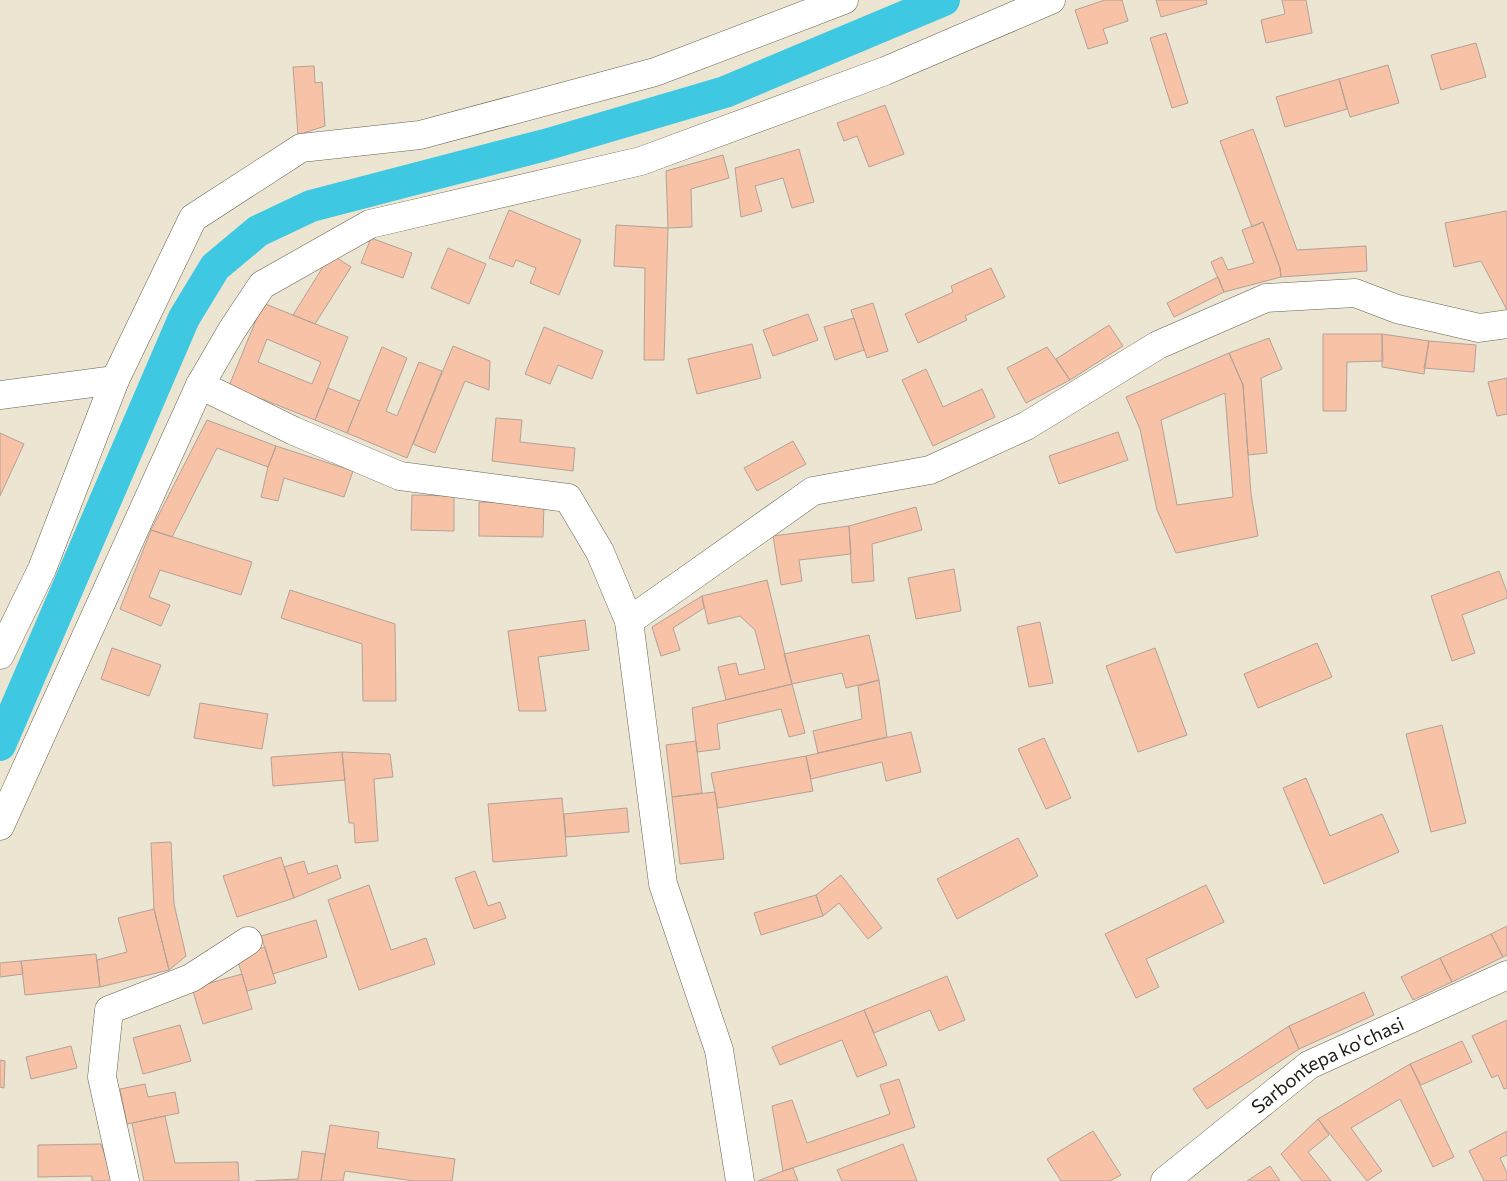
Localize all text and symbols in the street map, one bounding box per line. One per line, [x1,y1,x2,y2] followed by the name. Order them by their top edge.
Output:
[1246,1012,1407,1118] street label: Sarbontepa ko'chasi

